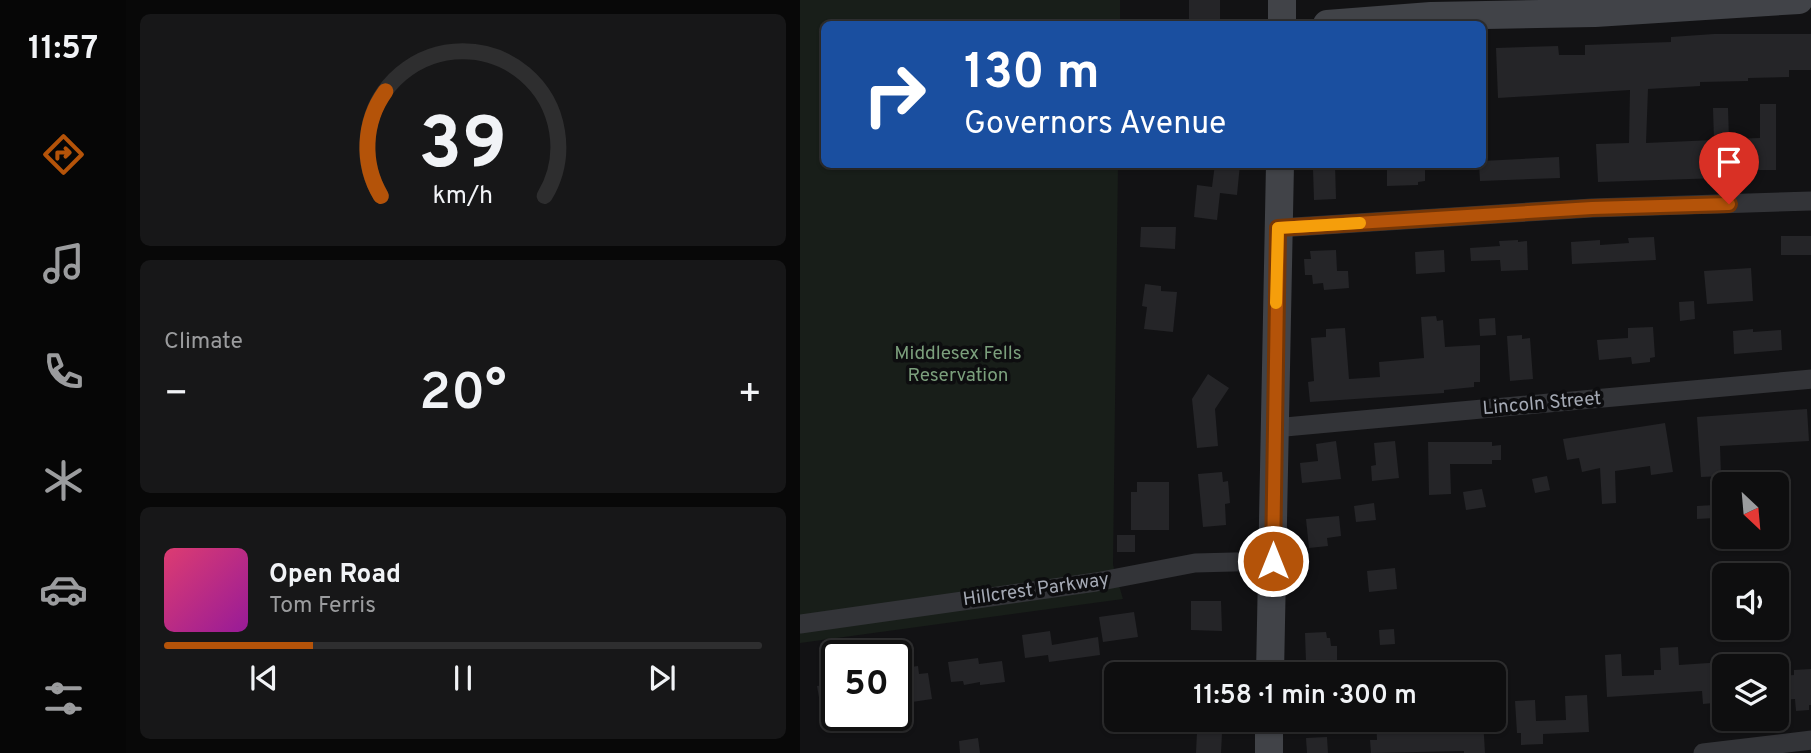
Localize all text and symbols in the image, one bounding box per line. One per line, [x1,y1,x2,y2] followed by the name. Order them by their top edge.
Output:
[28,30,98,70] text: 11:57
[964,44,1100,106] text: 130 m
[849,49,940,140] icon: right
[419,103,507,195] text: 39
[964,105,1226,145] text: Governors Avenue
[39,130,88,179] icon: directions
[1699,132,1759,204] pin
[1710,143,1748,181] icon: arrive
[433,181,493,213] text: km/h
[39,239,88,288] icon: music
[164,328,243,357] text: Climate
[894,342,1022,388] park label: Middlesex Fells Reservation
[39,347,88,396] icon: phone
[419,362,507,428] text: 20°
[164,371,189,420] text: −
[737,371,762,420] text: +
[1482,387,1602,421] street label: Lincoln Street
[39,456,88,505] icon: climate
[1712,472,1789,550] north arrow
[1712,472,1789,731] map controls
[1236,524,1310,598] position arrow
[269,559,401,592] text: Open Road
[1712,563,1789,640] button: sound
[39,565,88,614] icon: car
[961,568,1111,612] street label: Hillcrest Parkway
[269,592,376,621] text: Tom Ferris
[821,640,912,731] speed limit sign: 50
[1712,654,1789,731] button: layers
[245,659,283,697] icon: previous
[444,659,482,697] icon: pause
[643,659,681,697] icon: next
[39,674,88,723] icon: filters
[1193,680,1417,713] text: 11:58 · 1 min · 300 m

